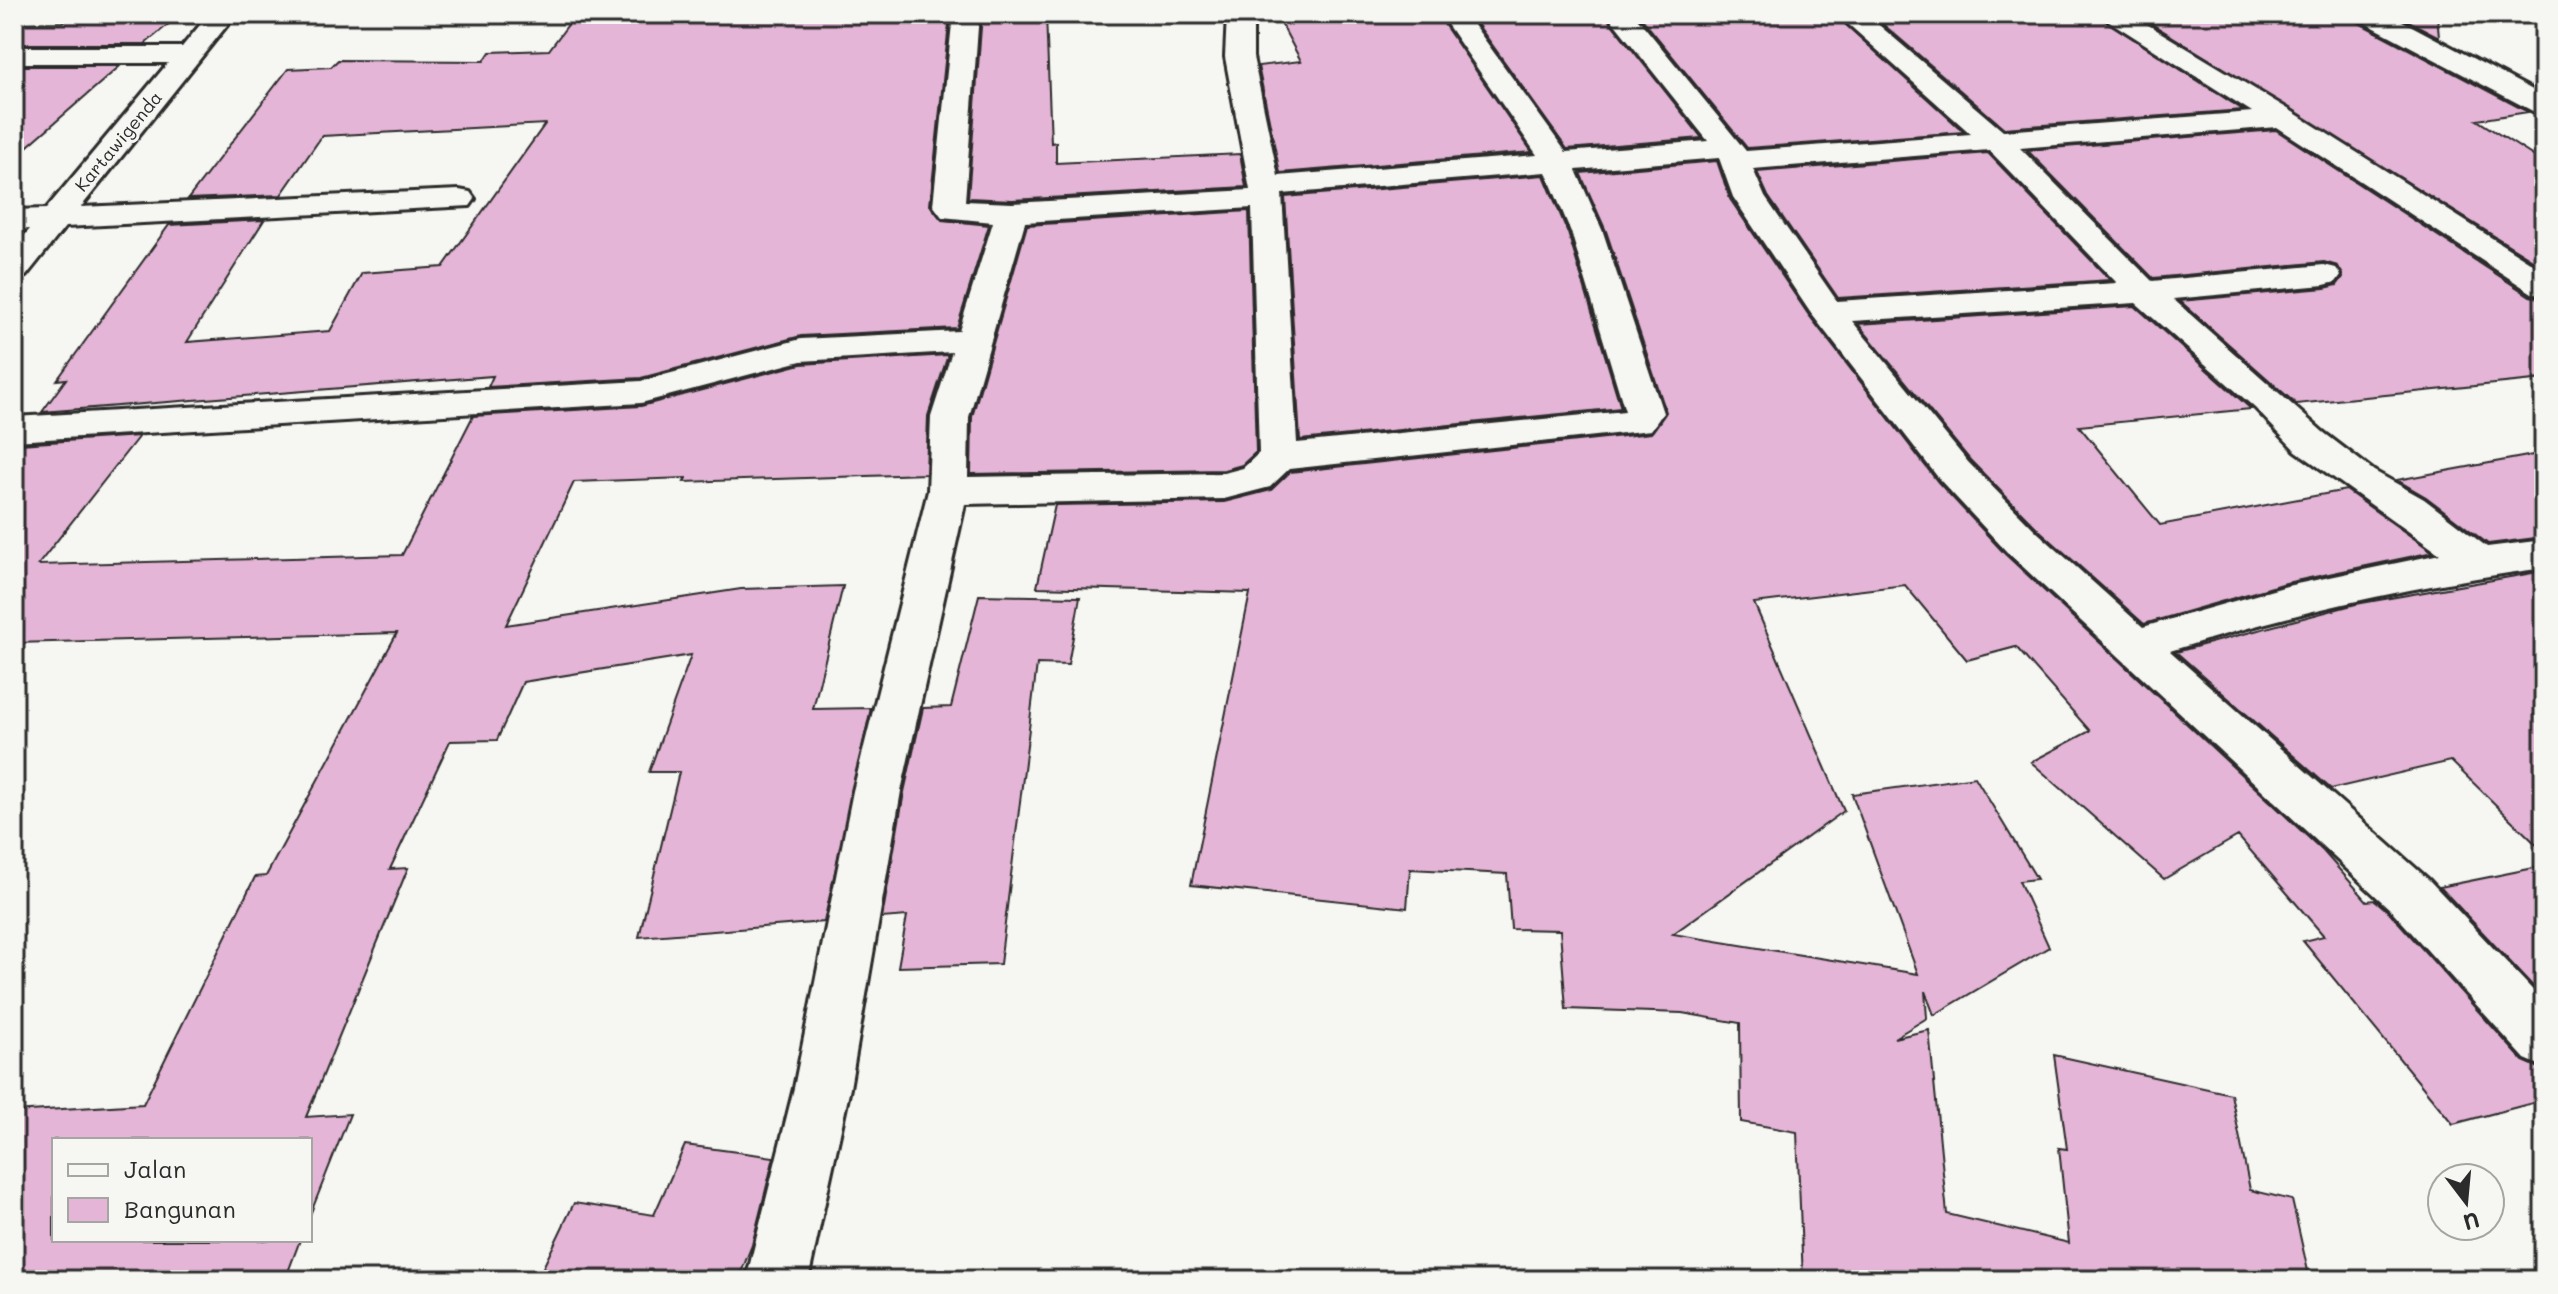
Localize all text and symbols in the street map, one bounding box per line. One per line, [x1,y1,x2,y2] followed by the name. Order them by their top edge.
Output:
[69,86,167,196] street label: Kartawigenda
[52,1138,312,1242] legend
[124,1153,186,1184] text: Jalan
[2426,1162,2506,1242] north arrow
[124,1193,236,1224] text: Bangunan
[2460,1206,2483,1238] text: U

